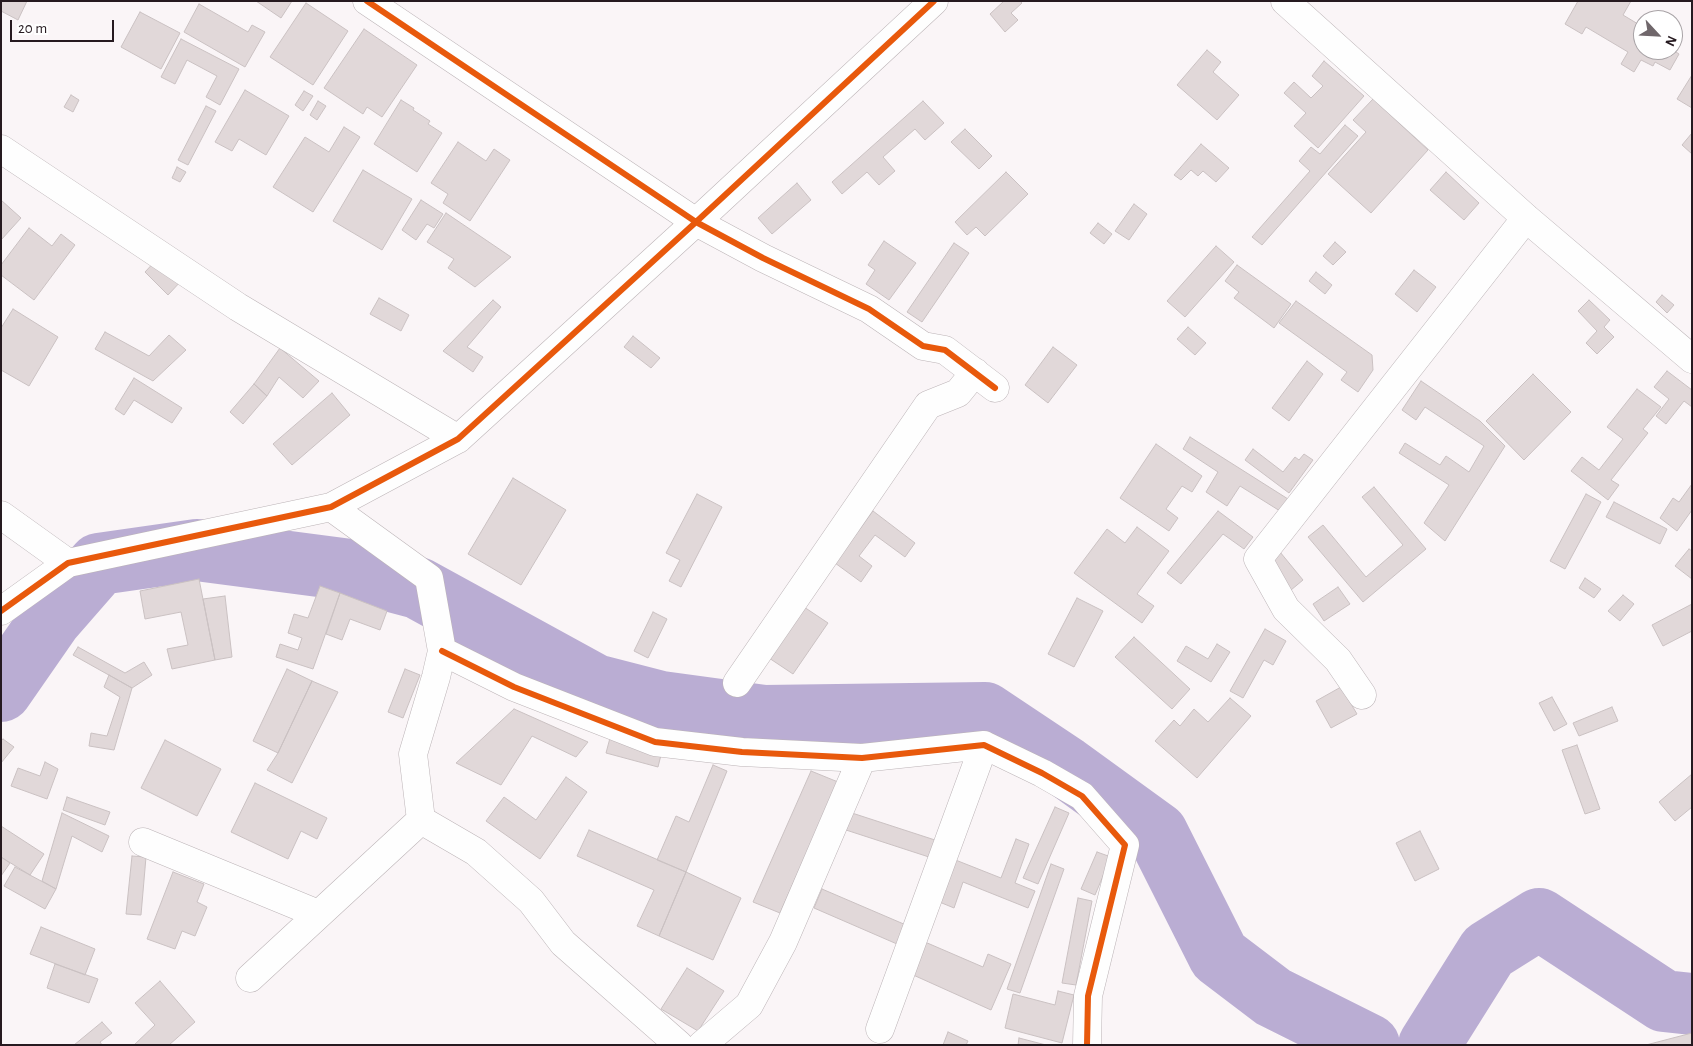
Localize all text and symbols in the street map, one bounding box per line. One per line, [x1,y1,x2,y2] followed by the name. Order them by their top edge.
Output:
[12,10,116,42] scale bar
[1633,10,1683,60] north arrow
[18,21,47,36] text: 20 m
[1662,34,1679,48] text: N

